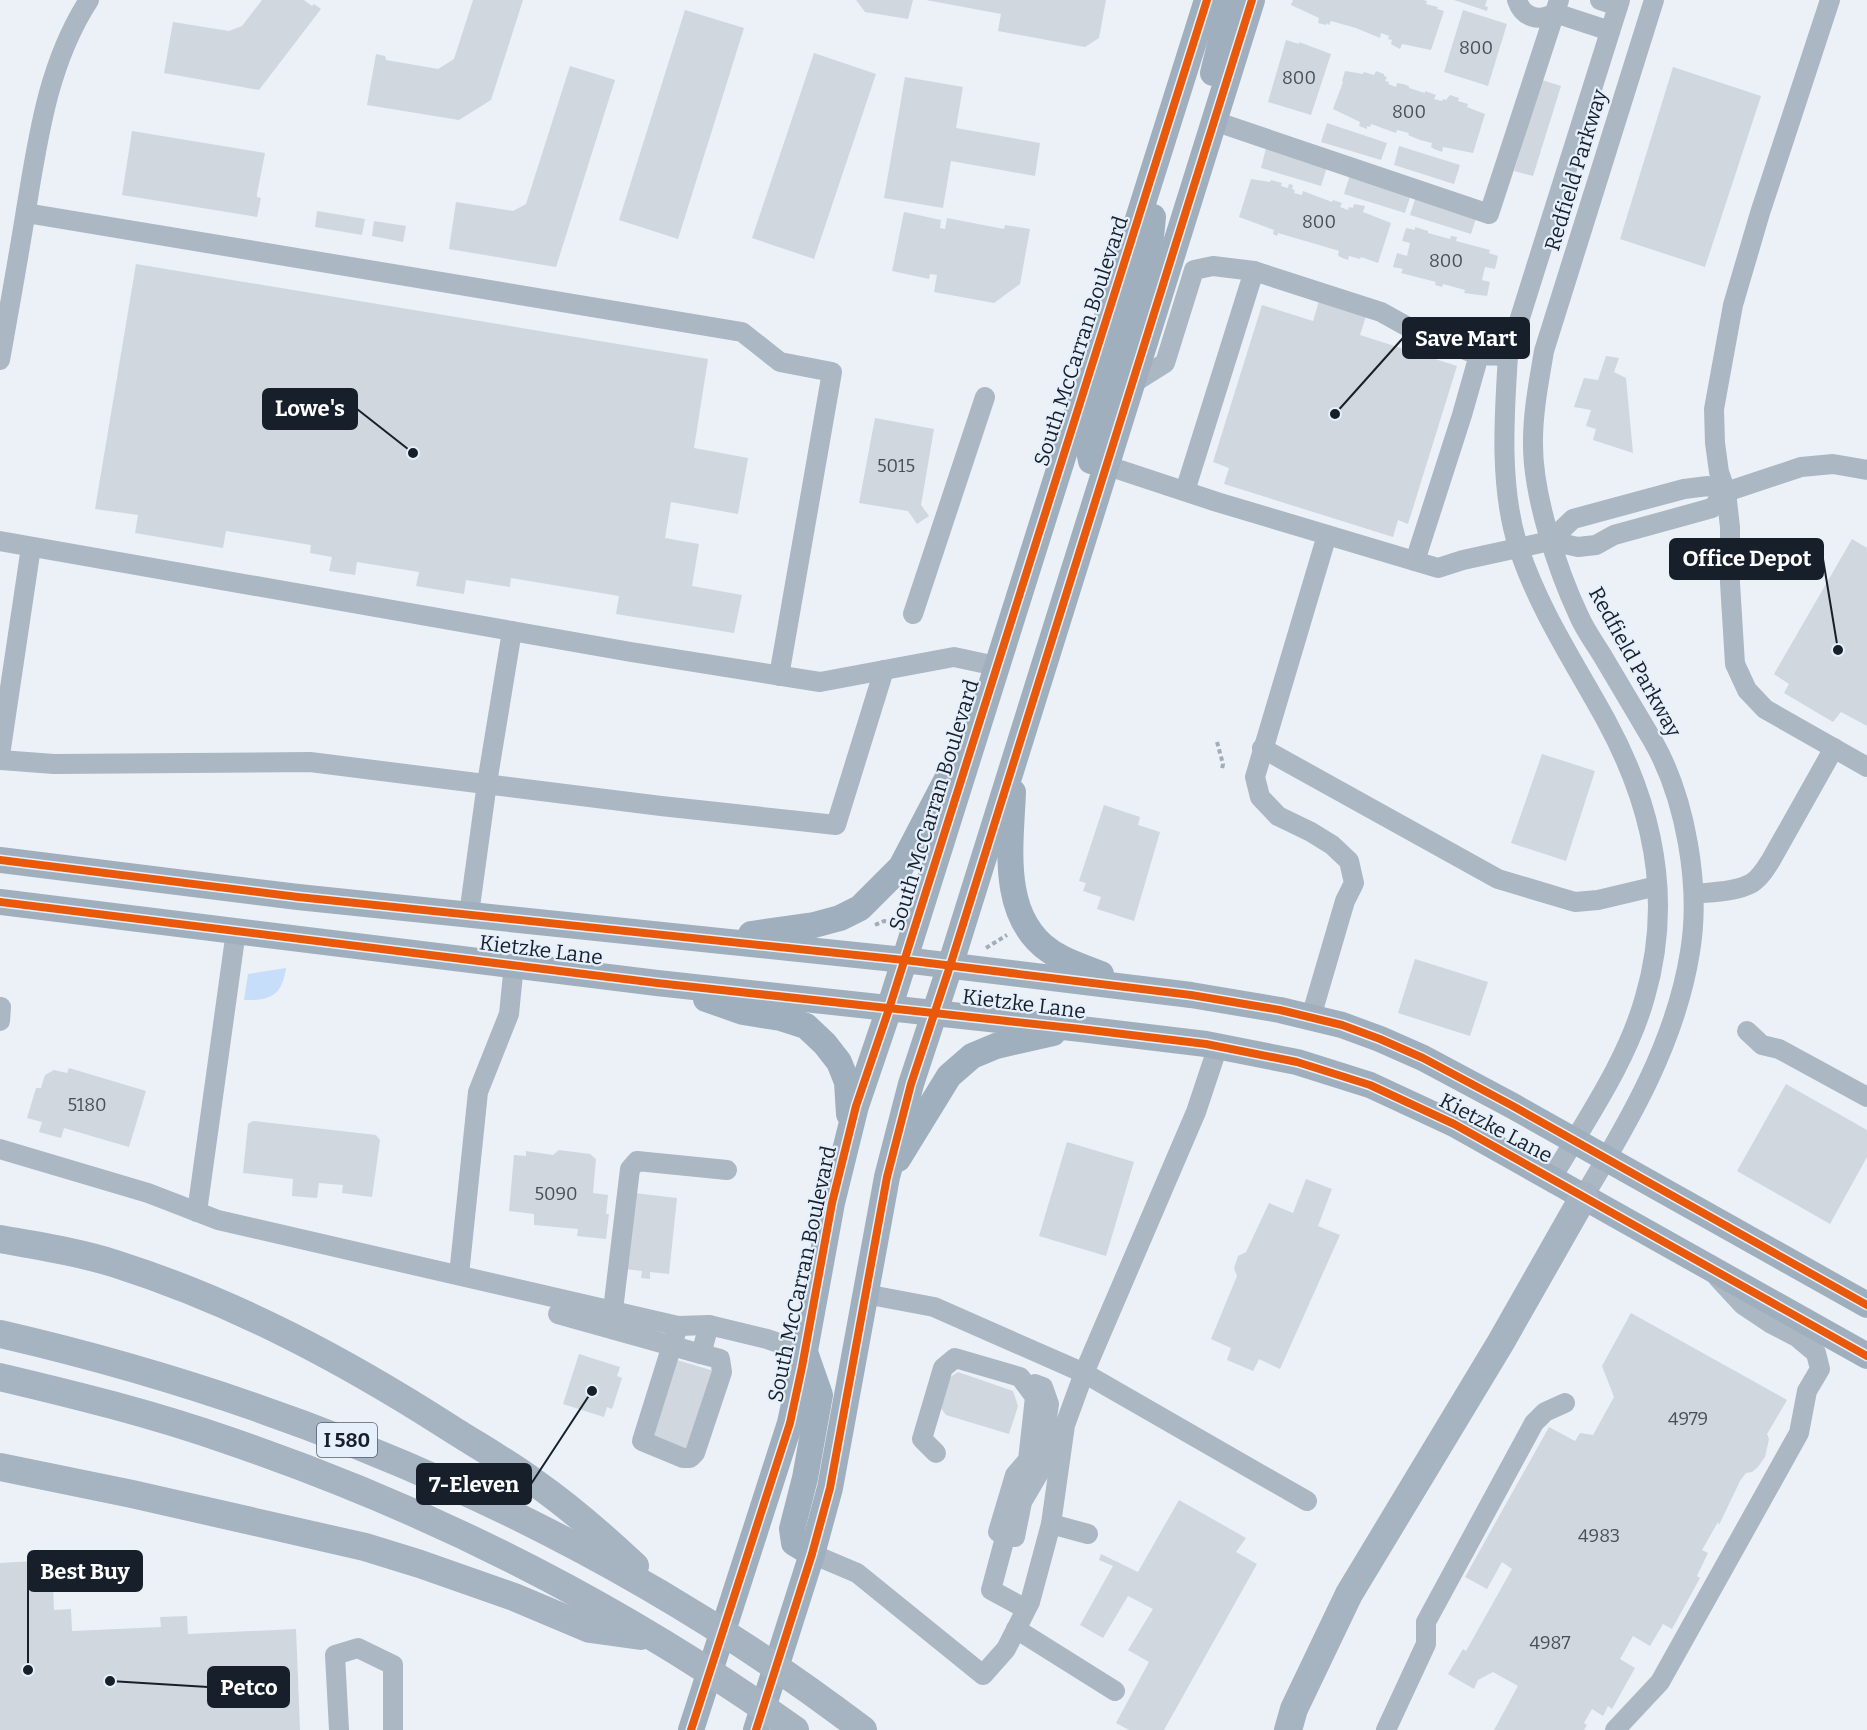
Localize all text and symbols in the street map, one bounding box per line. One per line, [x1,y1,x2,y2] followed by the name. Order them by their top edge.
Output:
[1459,37,1493,59] house number: 800
[1282,67,1316,89] house number: 800
[1539,85,1613,254] street label: Redfield Parkway
[1392,101,1426,123] house number: 800
[1302,211,1336,233] house number: 800
[1028,213,1134,469] street label: South McCarran Boulevard
[1429,250,1463,272] house number: 800
[1403,318,1529,358] callout: Save Mart
[1415,325,1518,352] text: Save Mart
[263,389,357,429] callout: Lowe's
[275,395,345,422] text: Lowe's
[877,455,915,477] house number: 5015
[1670,539,1823,579] callout: Office Depot
[1683,545,1812,572] text: Office Depot
[1583,582,1687,742] street label: Redfield Parkway
[883,676,985,934] street label: South McCarran Boulevard
[478,930,604,970] street label: Kietzke Lane
[961,984,1087,1024] street label: Kietzke Lane
[1435,1087,1557,1169] street label: Kietzke Lane
[67,1094,107,1116] house number: 5180
[762,1143,842,1405] street label: South McCarran Boulevard
[534,1183,578,1205] house number: 5090
[1668,1408,1708,1430] house number: 4979
[317,1423,377,1457] road number: I 580
[417,1464,531,1504] callout: 7-Eleven
[429,1471,519,1498] text: 7-Eleven
[1578,1525,1620,1547] house number: 4983
[28,1551,142,1591] callout: Best Buy
[40,1558,131,1585] text: Best Buy
[1530,1632,1570,1654] house number: 4987
[208,1667,289,1707] callout: Petco
[220,1674,278,1701] text: Petco

